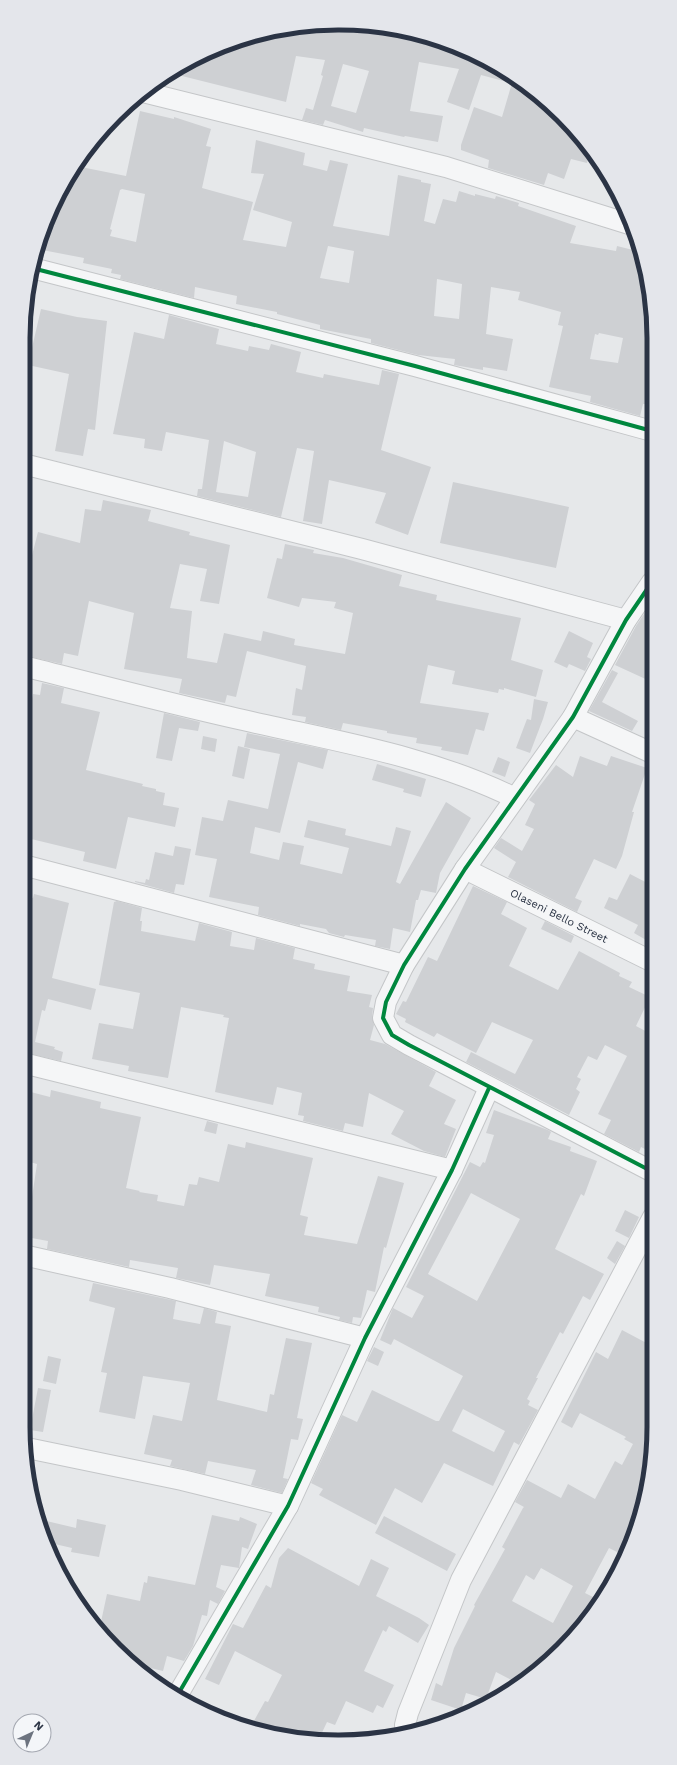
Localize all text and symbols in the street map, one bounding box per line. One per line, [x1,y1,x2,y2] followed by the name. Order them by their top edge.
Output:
[508,886,610,946] street label: Olaseni Bello Street
[12,1713,52,1753] north arrow
[31,1719,46,1734] text: N

